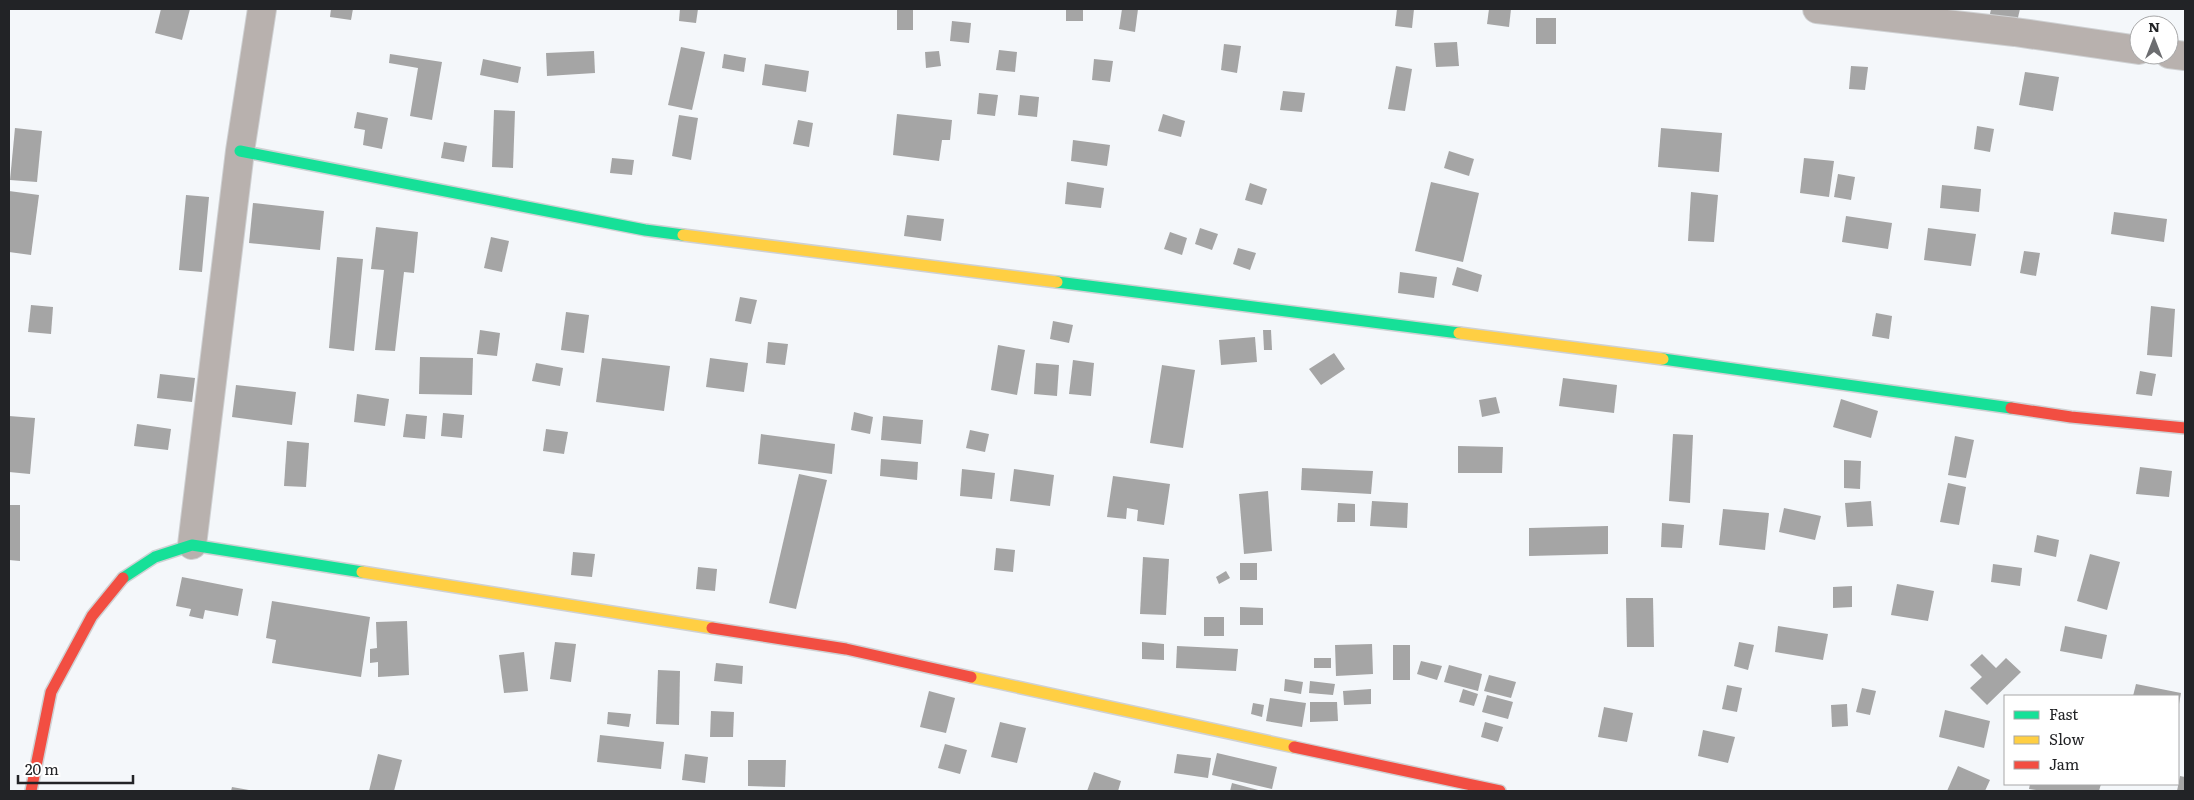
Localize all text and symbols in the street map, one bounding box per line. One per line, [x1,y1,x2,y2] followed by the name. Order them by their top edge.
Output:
[2129,15,2179,65] north arrow
[2148,16,2160,36] text: N
[2004,695,2179,785] legend
[2049,702,2078,725] text: Fast
[2049,727,2084,750] text: Slow
[18,752,132,784] scale bar
[2049,752,2080,775] text: Jam
[25,757,59,780] text: 20 m

